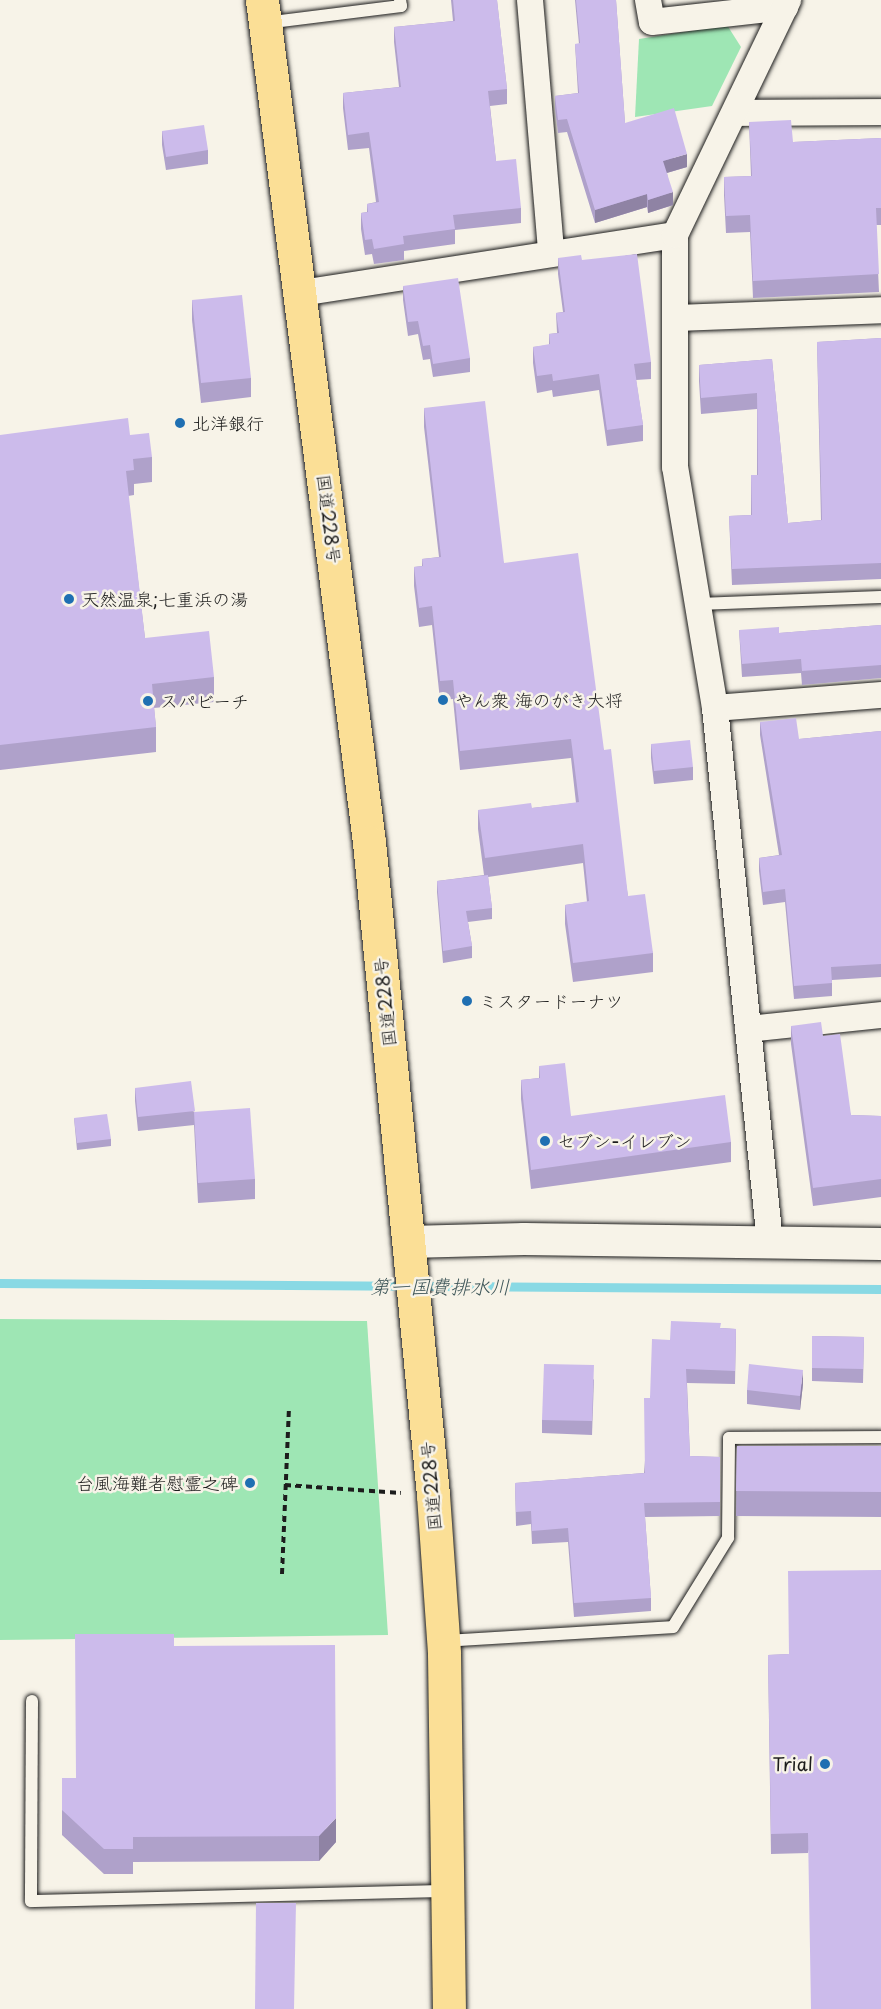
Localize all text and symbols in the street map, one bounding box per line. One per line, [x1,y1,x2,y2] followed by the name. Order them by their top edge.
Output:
[192,412,264,434] place label: 北洋銀行
[173,416,187,430] marker: 北洋銀行
[313,473,345,565] street label: 国道228号
[81,588,248,610] place label: 天然温泉;七重浜の湯
[62,592,76,606] marker: 天然温泉;七重浜の湯
[455,689,623,711] place label: やん衆 海のがき大将
[160,690,249,712] place label: スパビーチ
[436,693,450,707] marker: やん衆 海のがき大将
[141,694,155,708] marker: スパビーチ
[370,956,400,1048] street label: 国道228号
[479,990,623,1012] place label: ミスタードーナツ
[460,994,474,1008] marker: ミスタードーナツ
[557,1130,692,1152] place label: セブン-イレブン
[538,1134,552,1148] marker: セブン-イレブン
[370,1274,510,1298] water label: 第一国費排水川
[416,1440,446,1532] street label: 国道228号
[76,1472,238,1494] place label: 台風海難者慰霊之碑
[243,1476,257,1490] marker: 台風海難者慰霊之碑
[772,1753,813,1775] place label: Trial
[818,1757,832,1771] marker: Trial

